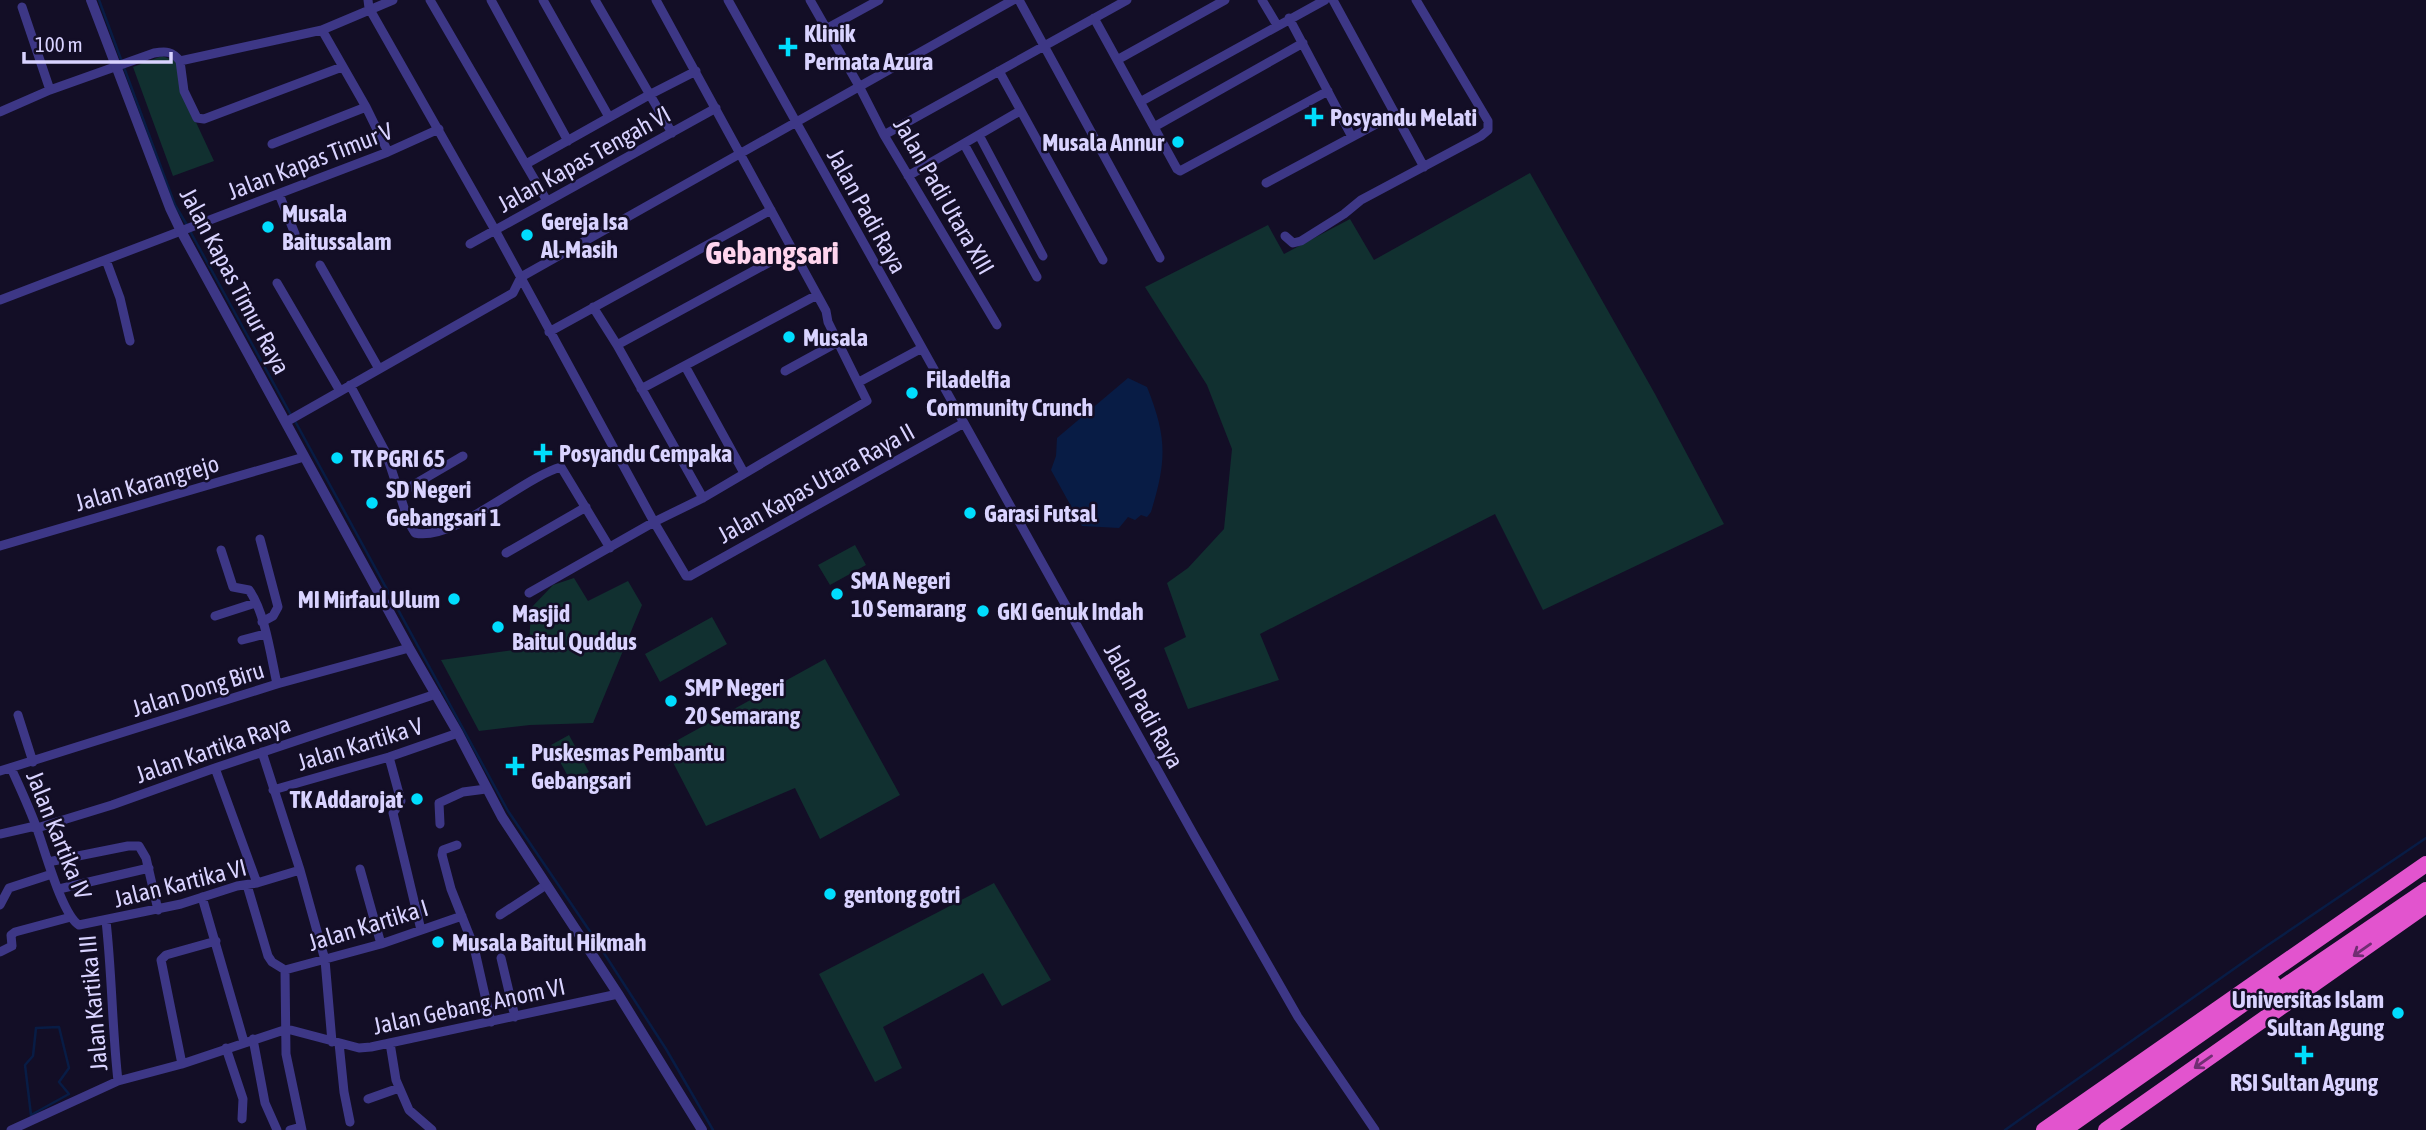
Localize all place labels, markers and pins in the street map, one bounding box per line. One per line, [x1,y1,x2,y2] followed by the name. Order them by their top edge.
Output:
[804,20,933,75] place label: Klinik Permata Azura
[778,37,798,57] marker: Klinik Permata Azura
[1330,104,1477,131] place label: Posyandu Melati
[1304,107,1324,127] marker: Posyandu Melati
[1042,129,1165,156] place label: Musala Annur
[1170,134,1186,150] marker: Musala Annur
[282,200,391,255] place label: Musala Baitussalam
[540,208,628,263] place label: Gereja Isa Al-Masih
[260,219,276,235] marker: Musala Baitussalam
[519,227,535,243] marker: Gereja Isa Al-Masih
[803,324,868,351] place label: Musala
[781,329,797,345] marker: Musala
[926,366,1093,421] place label: Filadelfia Community Crunch
[904,385,920,401] marker: Filadelfia Community Crunch
[559,440,732,467] place label: Posyandu Cempaka
[533,443,553,463] marker: Posyandu Cempaka
[351,445,445,472] place label: TK PGRI 65
[329,450,345,466] marker: TK PGRI 65
[386,476,501,531] place label: SD Negeri Gebangsari 1
[364,495,380,511] marker: SD Negeri Gebangsari 1
[984,500,1097,527] place label: Garasi Futsal
[962,505,978,521] marker: Garasi Futsal
[851,567,967,622] place label: SMA Negeri 10 Semarang
[298,586,440,613] place label: MI Mirfaul Ulum
[829,586,845,602] marker: SMA Negeri 10 Semarang
[446,591,462,607] marker: MI Mirfaul Ulum
[997,598,1144,625] place label: GKI Genuk Indah
[512,600,637,655] place label: Masjid Baitul Quddus
[975,603,991,619] marker: GKI Genuk Indah
[490,619,506,635] marker: Masjid Baitul Quddus
[685,674,801,729] place label: SMP Negeri 20 Semarang
[663,693,679,709] marker: SMP Negeri 20 Semarang
[531,739,725,794] place label: Puskesmas Pembantu Gebangsari
[505,756,525,776] marker: Puskesmas Pembantu Gebangsari
[290,786,403,813] place label: TK Addarojat
[409,791,425,807] marker: TK Addarojat
[844,881,960,908] place label: gentong gotri
[822,886,838,902] marker: gentong gotri
[452,929,646,956] place label: Musala Baitul Hikmah
[430,934,446,950] marker: Musala Baitul Hikmah
[2232,986,2385,1041] place label: Universitas Islam Sultan Agung
[2390,1005,2406,1021] marker: Universitas Islam Sultan Agung
[2294,1045,2314,1065] marker: RSI Sultan Agung
[2230,1069,2379,1096] place label: RSI Sultan Agung

